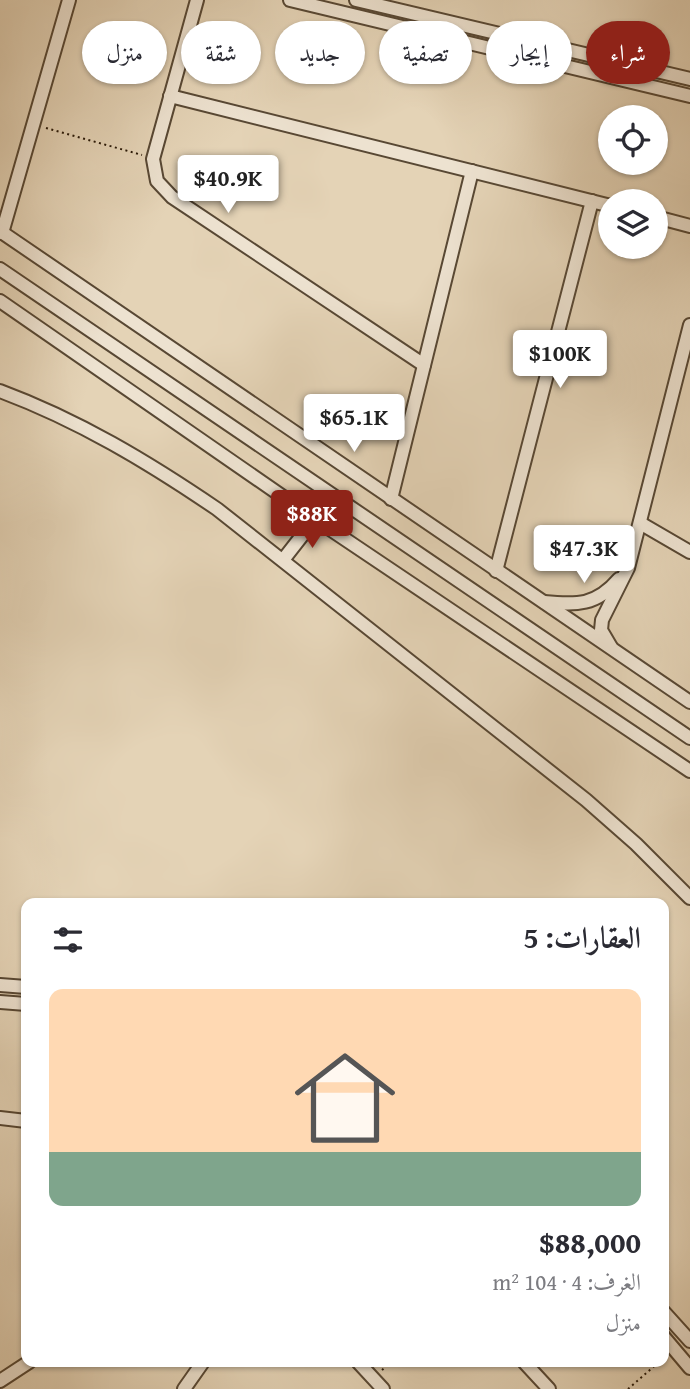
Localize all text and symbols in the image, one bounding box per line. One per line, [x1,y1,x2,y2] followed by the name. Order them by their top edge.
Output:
[82,21,167,84] chip: منزل
[181,21,261,84] chip: شقة
[275,21,365,84] chip: جديد
[379,21,472,84] chip: تصفية
[486,21,572,84] chip: إيجار
[586,21,670,84] chip: شراء
[598,105,668,259] map controls
[598,105,668,175] button: locate
[171,156,285,215] pin: $40.9K
[194,161,262,194] text: $40.9K
[598,189,668,259] button: layers
[511,330,609,390] pin: $100K
[529,336,591,369] text: $100K
[297,394,411,454] pin: $65.1K
[320,400,388,433] text: $65.1K
[271,490,353,550] pin: $88K
[287,496,337,529] text: $88K
[527,526,641,585] pin: $47.3K
[550,531,618,564] text: $47.3K
[523,915,641,959] text: العقارات: 5
[49,921,87,959] icon: filters
[282,1035,408,1161] icon: home
[539,1220,641,1264] text: $88,000
[493,1265,641,1298] text: الغرف: 4 · 104 m²
[606,1306,641,1339] text: منزل

